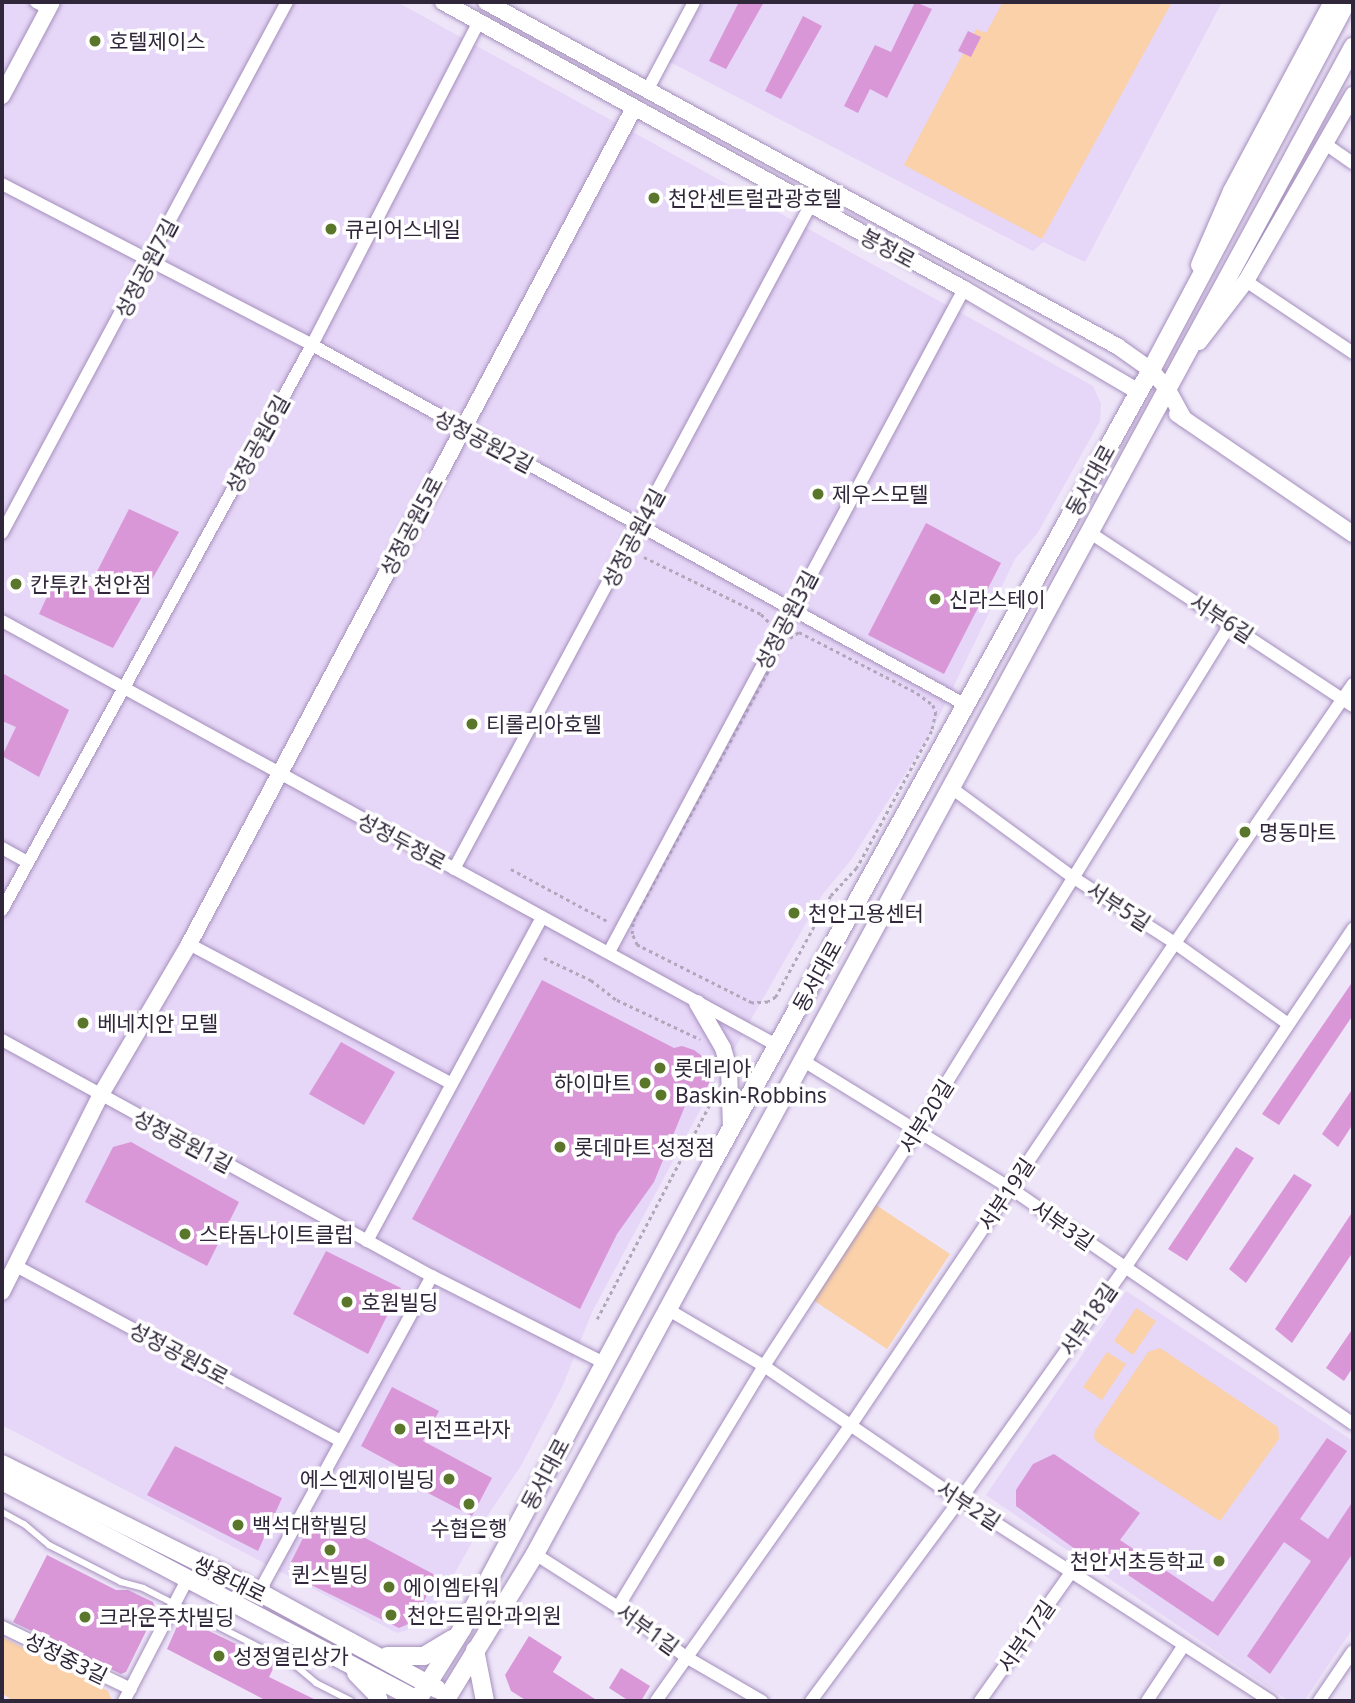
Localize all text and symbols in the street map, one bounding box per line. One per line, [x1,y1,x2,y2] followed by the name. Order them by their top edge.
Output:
[109,28,206,54] place label: 호텔제이스
[87,33,103,49] marker: 호텔제이스
[668,185,842,211] place label: 천안센트럴관광호텔
[646,190,662,206] marker: 천안센트럴관광호텔
[109,214,183,322] street label: 성정공원7길
[345,216,461,242] place label: 큐리어스네일
[323,221,339,237] marker: 큐리어스네일
[856,223,920,273] street label: 봉정로
[220,390,294,498] street label: 성정공원6길
[430,404,538,478] street label: 성정공원2길
[1060,440,1120,520] street label: 동서대로
[374,472,448,580] street label: 성정공원5로
[832,481,929,507] place label: 제우스모텔
[596,484,670,592] street label: 성정공원4길
[810,486,826,502] marker: 제우스모텔
[749,566,823,674] street label: 성정공원3길
[30,571,151,597] place label: 칸투칸 천안점
[8,576,24,592] marker: 칸투칸 천안점
[949,586,1046,612] place label: 신라스테이
[1186,588,1258,648] street label: 서부6길
[927,591,943,607] marker: 신라스테이
[486,711,602,737] place label: 티롤리아호텔
[464,716,480,732] marker: 티롤리아호텔
[353,807,451,875] street label: 성정두정로
[1259,819,1336,845] place label: 명동마트
[1237,824,1253,840] marker: 명동마트
[1083,876,1155,936] street label: 서부5길
[808,900,924,926] place label: 천안고용센터
[786,905,802,921] marker: 천안고용센터
[787,936,847,1016] street label: 동서대로
[97,1010,218,1036] place label: 베네치안 모텔
[75,1015,91,1031] marker: 베네치안 모텔
[674,1055,751,1081] place label: 롯데리아
[652,1060,668,1076] marker: 롯데리아
[554,1070,631,1096] place label: 하이마트
[637,1075,653,1091] marker: 하이마트
[894,1075,958,1157] street label: 서부20길
[675,1082,827,1108] place label: Baskin-Robbins
[653,1087,669,1103] marker: Baskin-Robbins
[129,1104,237,1178] street label: 성정공원1길
[574,1134,715,1160] place label: 롯데마트 성정점
[552,1139,568,1155] marker: 롯데마트 성정점
[973,1153,1039,1235] street label: 서부19길
[1027,1195,1099,1255] street label: 서부3길
[199,1221,354,1247] place label: 스타돔나이트클럽
[177,1226,193,1242] marker: 스타돔나이트클럽
[1054,1278,1122,1360] street label: 서부18길
[361,1289,438,1315] place label: 호원빌딩
[339,1294,355,1310] marker: 호원빌딩
[125,1316,233,1390] street label: 성정공원5로
[414,1416,511,1442] place label: 리전프라자
[392,1421,408,1437] marker: 리전프라자
[516,1434,574,1514] street label: 동서대로
[300,1466,435,1492] place label: 에스엔제이빌딩
[441,1471,457,1487] marker: 에스엔제이빌딩
[933,1475,1005,1535] street label: 서부2길
[461,1496,477,1512] marker: 수협은행
[252,1512,368,1538] place label: 백석대학빌딩
[430,1515,508,1541] place label: 수협은행
[230,1517,246,1533] marker: 백석대학빌딩
[322,1542,338,1558] marker: 퀸스빌딩
[1070,1548,1205,1574] place label: 천안서초등학교
[190,1551,270,1607] street label: 쌍용대로
[1211,1553,1227,1569] marker: 천안서초등학교
[291,1561,369,1587] place label: 퀸스빌딩
[403,1574,500,1600] place label: 에이엠타워
[381,1579,397,1595] marker: 에이엠타워
[992,1595,1060,1677] street label: 서부17길
[612,1598,684,1660] street label: 서부1길
[407,1602,562,1628] place label: 천안드림안과의원
[99,1604,234,1630] place label: 크라운주차빌딩
[381,1605,401,1625] marker: 천안드림안과의원
[77,1609,93,1625] marker: 크라운주차빌딩
[20,1627,112,1689] street label: 성정중3길
[233,1643,349,1669] place label: 성정열린상가
[211,1648,227,1664] marker: 성정열린상가

